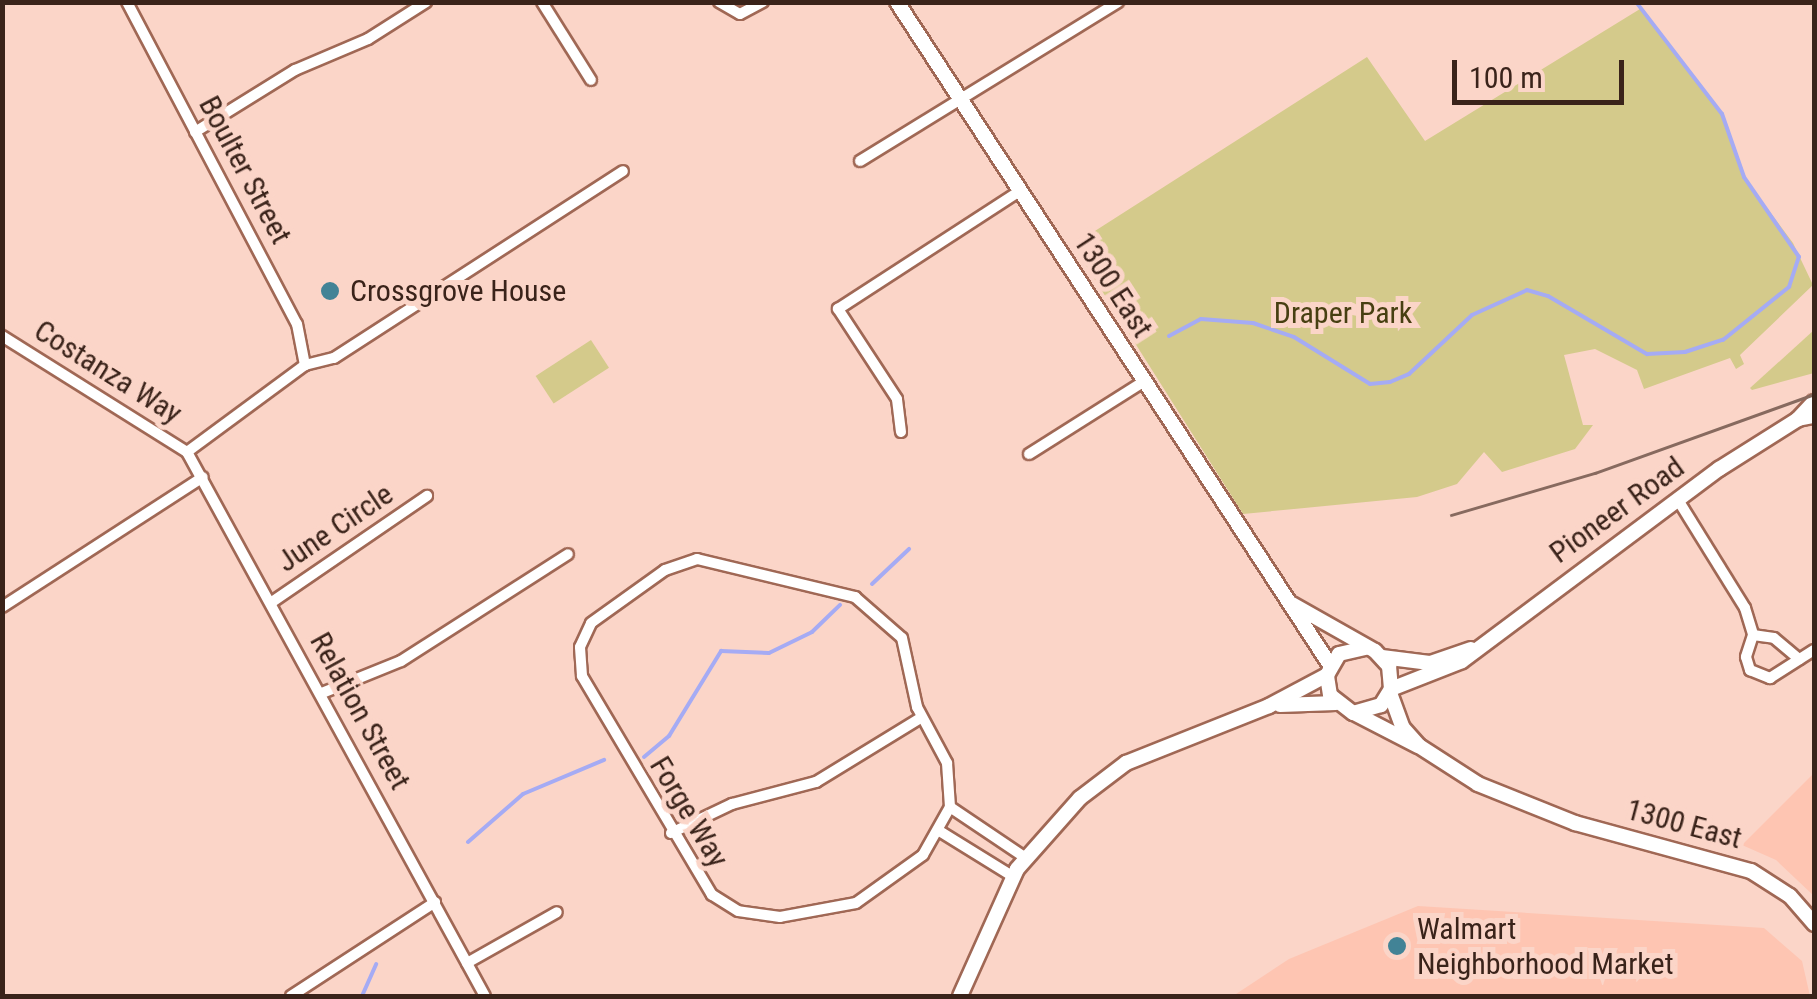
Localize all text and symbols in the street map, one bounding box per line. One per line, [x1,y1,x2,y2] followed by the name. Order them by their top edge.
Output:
[1457,40,1630,102] scale bar
[1469,60,1543,95] text: 100 m
[191,90,299,250] street label: Boulter Street
[1066,226,1160,344] street label: 1300 East
[350,273,566,309] place label: Crossgrove House
[319,280,341,302] marker: Crossgrove House
[1274,295,1412,331] park label: Draper Park
[28,312,188,432] street label: Costanza Way
[1543,449,1691,571] street label: Pioneer Road
[270,476,400,580] street label: June Circle
[302,626,418,796] street label: Relation Street
[642,750,736,874] street label: Forge Way
[1622,791,1746,857] street label: 1300 East
[1417,911,1674,982] place label: Walmart Neighborhood Market
[1386,935,1408,957] marker: Walmart Neighborhood Market

